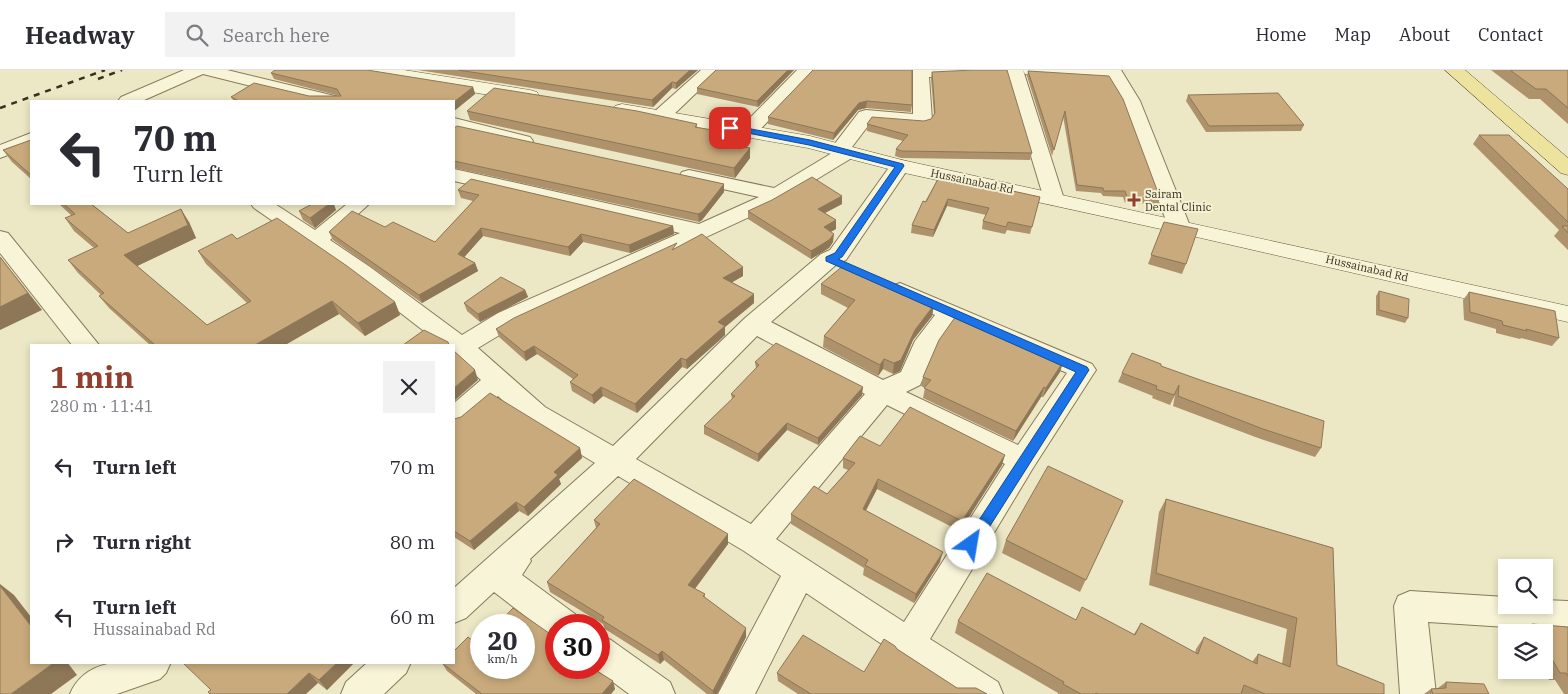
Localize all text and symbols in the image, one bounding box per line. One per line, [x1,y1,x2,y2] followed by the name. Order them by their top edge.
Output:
[165,12,515,57] search box
[25,19,135,51] text: Headway
[183,21,211,49] icon: search
[223,23,330,47] text: Search here
[1255,23,1307,46] text: Home
[1335,23,1371,46] text: Map
[1399,23,1450,46] text: About
[1478,23,1543,46] text: Contact
[709,107,751,149] pin
[716,114,744,142] icon: arrive
[133,115,217,161] text: 70 m
[50,120,115,185] icon: left
[133,159,223,188] text: Turn left
[929,165,1015,197] street label: Hussainabad Rd
[1145,187,1212,214] place label: Sairam Dental Clinic
[1127,193,1141,207] marker: Sairam Dental Clinic
[1324,252,1410,284] street label: Hussainabad Rd
[50,357,134,396] text: 1 min
[383,361,435,413] button: close
[50,396,153,416] text: 280 m · 11:41
[50,453,78,481] icon: left
[93,455,176,479] text: Turn left
[390,455,435,479] text: 70 m
[944,517,996,569] position arrow
[50,528,78,556] icon: right
[93,530,191,554] text: Turn right
[390,530,435,554] text: 80 m
[1498,559,1553,679] map controls
[1498,559,1553,614] button: search
[93,595,176,619] text: Turn left
[50,603,78,631] icon: left
[390,605,435,629] text: 60 m
[545,614,610,679] speed limit sign: 30
[93,619,216,639] text: Hussainabad Rd
[487,624,518,657] text: 20
[1498,624,1553,679] button: layers
[487,651,518,666] text: km/h

